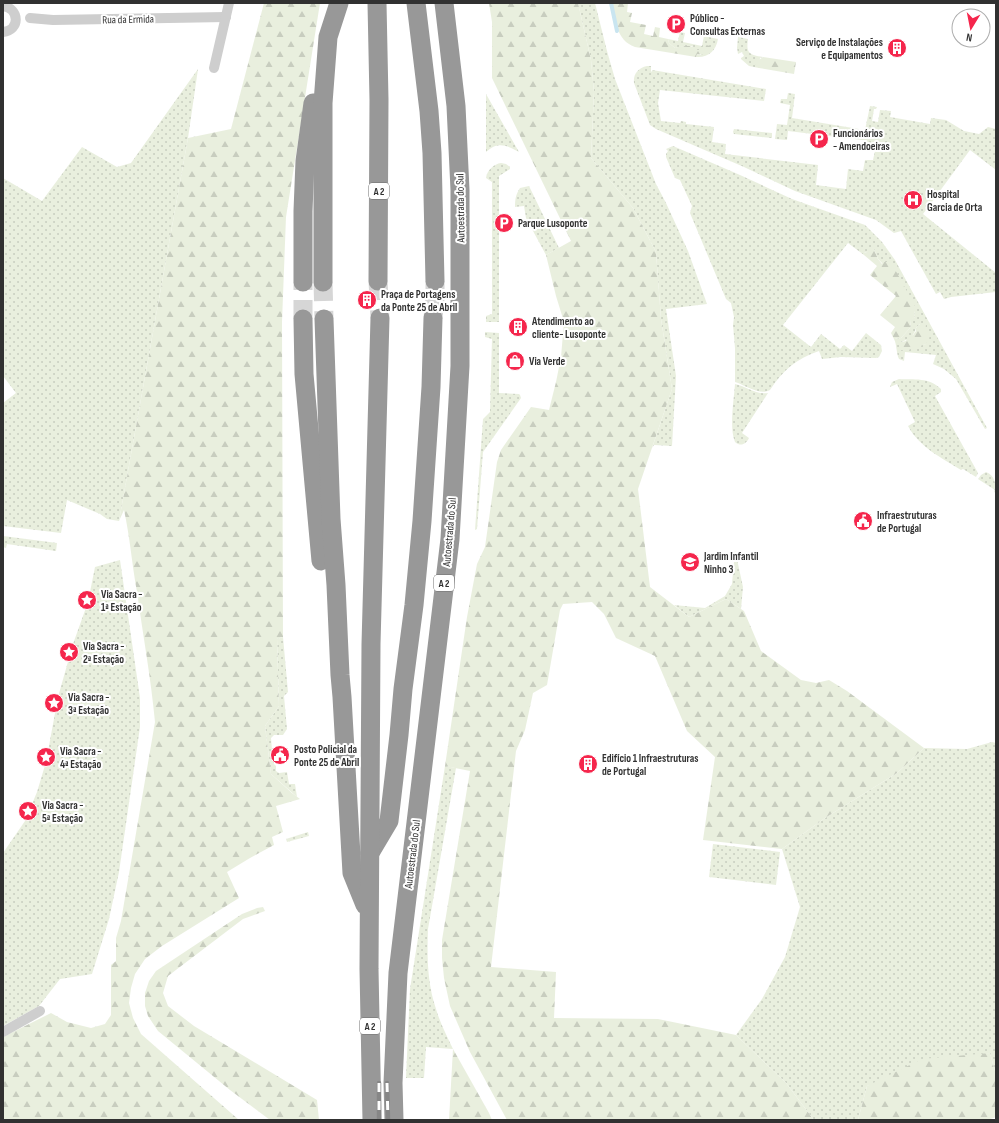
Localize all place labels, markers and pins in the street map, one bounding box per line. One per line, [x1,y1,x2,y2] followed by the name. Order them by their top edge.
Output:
[690,12,765,38] place label: Público - Consultas Externas
[665,13,687,35] parking icon: Público - Consultas Externas
[796,36,883,62] place label: Serviço de Instalações e Equipamentos
[886,37,908,59] building icon: Serviço de Instalações e Equipamentos
[833,127,890,153] place label: Funcionários - Amendoeiras
[808,128,830,150] parking icon: Funcionários - Amendoeiras
[927,188,983,214] place label: Hospital Garcia de Orta
[902,189,924,211] hospital icon: Hospital Garcia de Orta
[493,212,515,234] parking icon: Parque Lusoponte
[518,217,588,230] place label: Parque Lusoponte
[381,288,457,314] place label: Praça de Portagens da Ponte 25 de Abril
[356,289,378,311] building icon: Praça de Portagens da Ponte 25 de Abril
[531,315,606,341] place label: Atendimento ao cliente- Lusoponte
[507,316,529,338] building icon: Atendimento ao cliente- Lusoponte
[504,350,526,372] shop icon: Via Verde
[529,355,566,368] place label: Via Verde
[877,509,937,535] place label: Infraestruturas de Portugal
[852,510,874,532] public building icon: Infraestruturas de Portugal
[703,550,759,576] place label: Jardim Infantil Ninho 3
[679,551,701,573] school or university icon: Jardim Infantil Ninho 3
[101,588,143,614] place label: Via Sacra - 1ª Estação
[76,589,98,611] place icon: Via Sacra - 1ª Estação
[83,640,125,666] place label: Via Sacra - 2ª Estação
[58,641,80,663] place icon: Via Sacra - 2ª Estação
[68,691,110,717] place label: Via Sacra - 3ª Estação
[43,692,65,714] place icon: Via Sacra - 3ª Estação
[294,743,359,769] place label: Posto Policial da Ponte 25 de Abril
[269,744,291,766] public building icon: Posto Policial da Ponte 25 de Abril
[60,745,102,771] place label: Via Sacra - 4ª Estação
[35,746,57,768] place icon: Via Sacra - 4ª Estação
[602,752,699,778] place label: Edifício 1 Infraestruturas de Portugal
[577,753,599,775] building icon: Edifício 1 Infraestruturas de Portugal
[42,799,84,825] place label: Via Sacra - 5ª Estação
[17,800,39,822] place icon: Via Sacra - 5ª Estação

